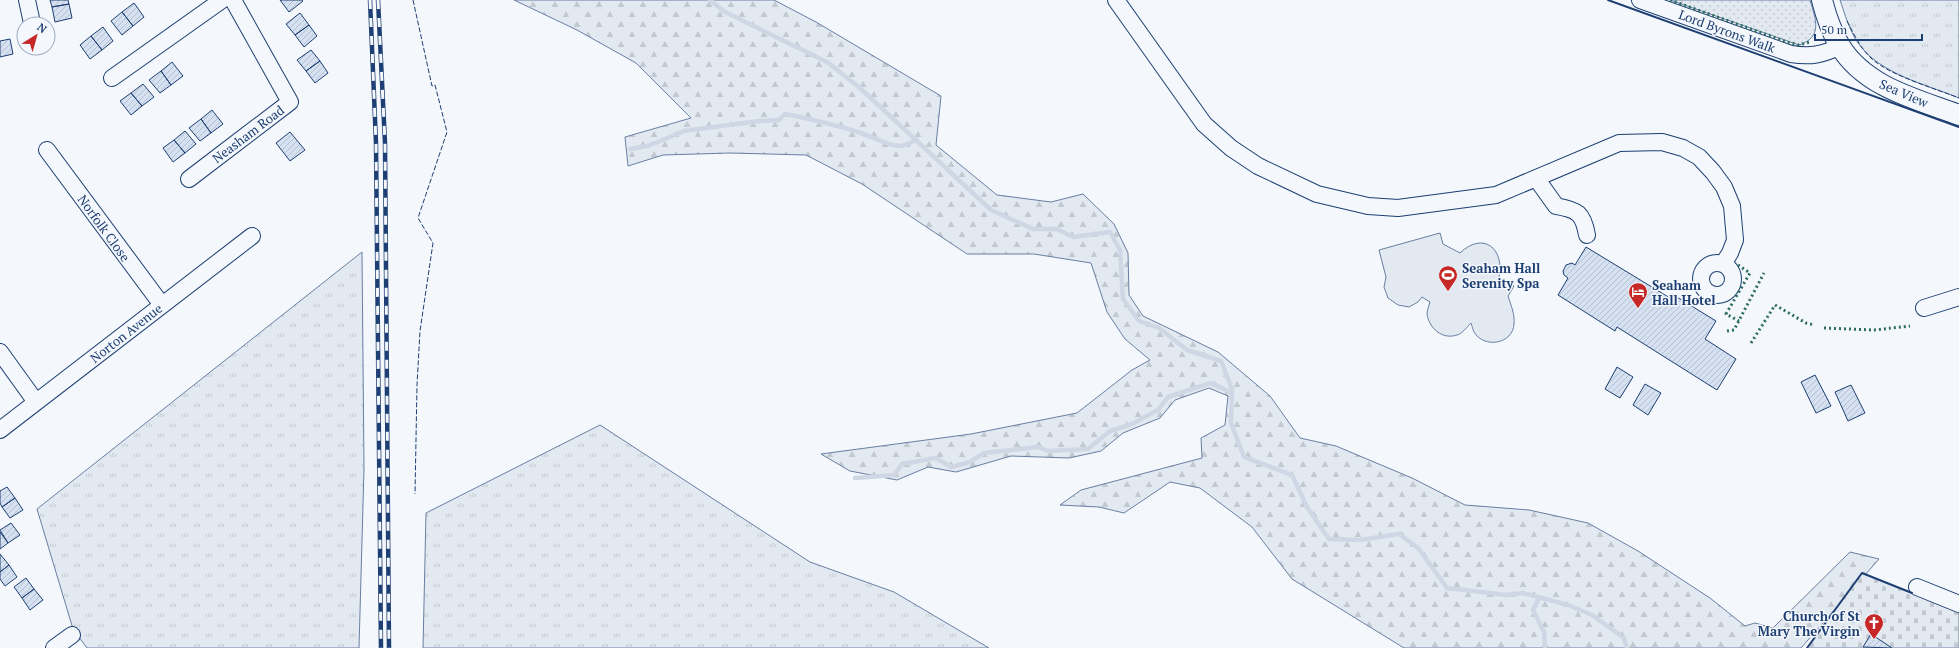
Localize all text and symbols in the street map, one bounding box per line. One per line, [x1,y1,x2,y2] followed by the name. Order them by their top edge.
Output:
[1676,5,1778,57] street label: Lord Byrons Walk
[16,16,56,56] north arrow
[1815,16,1922,42] scale bar
[34,20,50,37] text: N
[1821,22,1848,37] text: 50 m
[1877,75,1932,112] street label: Sea View
[208,101,288,167] street label: Neasham Road
[74,191,134,265] street label: Norfolk Close
[1462,259,1540,292] place label: Seaham Hall Serenity Spa
[1437,264,1459,292] sports icon: Seaham Hall Serenity Spa
[1652,276,1716,309] place label: Seaham Hall Hotel
[1627,281,1649,309] hotel icon: Seaham Hall Hotel
[86,299,166,367] street label: Norton Avenue
[1758,607,1861,640] place label: Church of St Mary The Virgin
[1863,612,1885,640] church icon: Church of St Mary The Virgin

